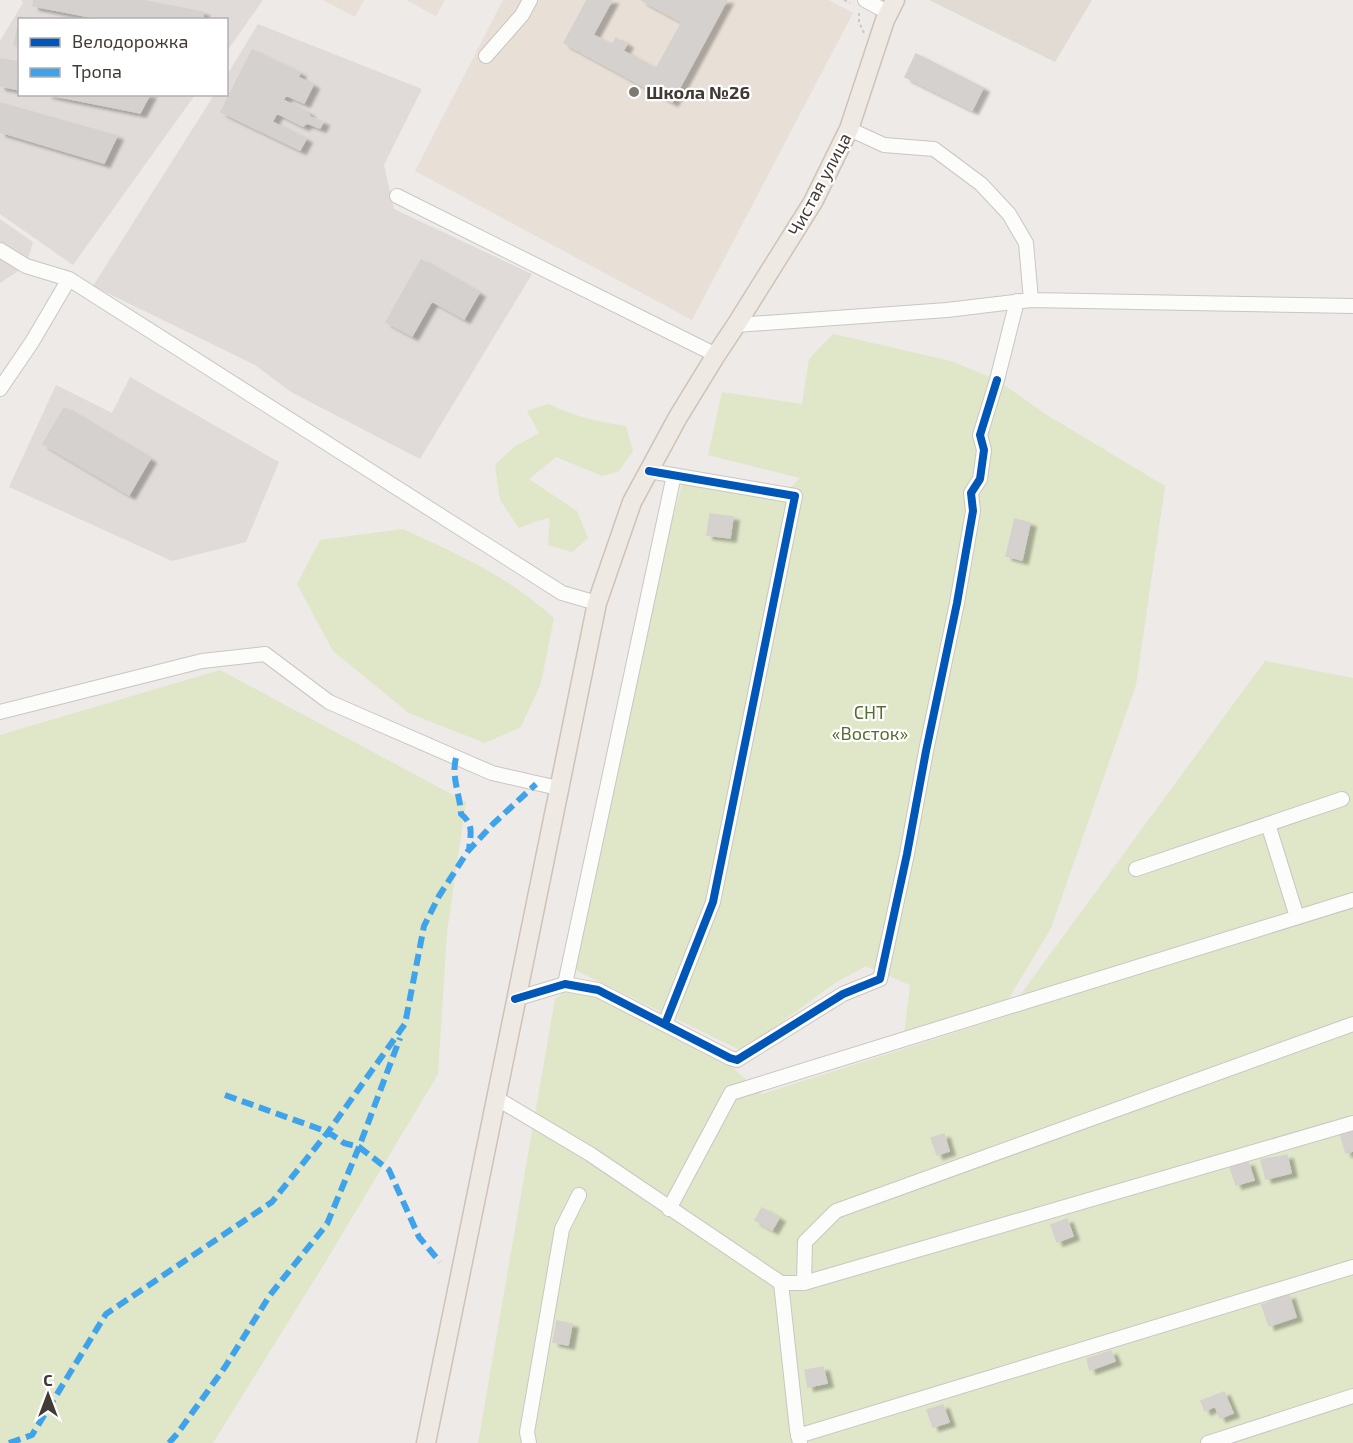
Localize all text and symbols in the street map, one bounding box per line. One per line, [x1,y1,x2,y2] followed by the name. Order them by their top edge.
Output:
[18,18,228,96] legend
[72,30,188,52] text: Велодорожка
[72,60,122,82] text: Тропа
[646,81,750,103] place label: Школа №26
[627,85,641,99] marker: Школа №26
[783,129,855,239] street label: Чистая улица
[832,701,908,744] park label: СНТ «Восток»
[18,1365,78,1425] north arrow
[43,1370,53,1389] text: С

